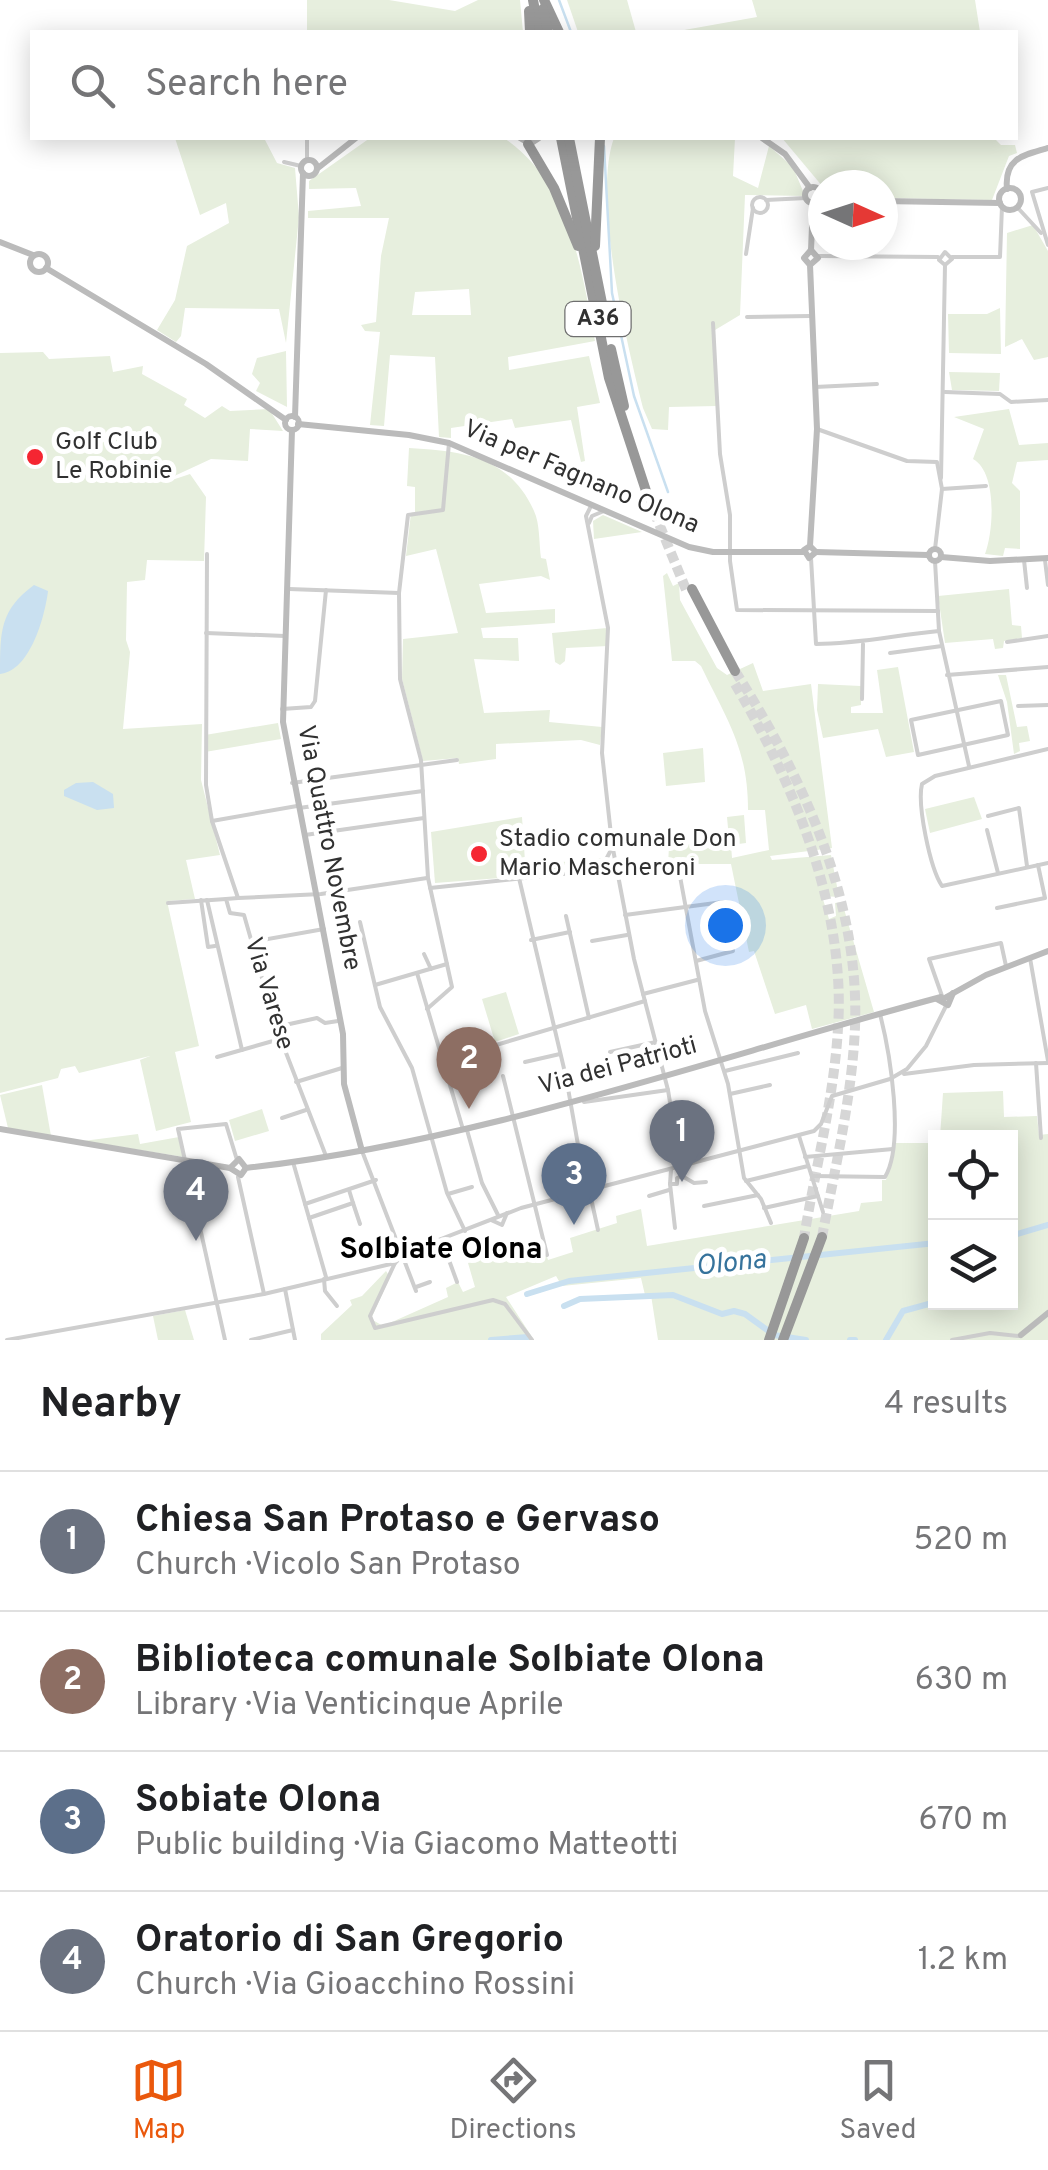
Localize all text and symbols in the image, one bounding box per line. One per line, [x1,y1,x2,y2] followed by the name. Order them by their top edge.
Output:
[30,30,1018,140] search box
[65,58,120,113] icon: search
[145,61,348,110] text: Search here
[808,170,898,260] north arrow
[566,302,630,336] road number: A36
[458,414,704,542] street label: Via per Fagnano Olona
[55,427,173,488] place label: Golf Club Le Robinie
[24,446,46,468] marker: Golf Club Le Robinie
[289,723,367,973] street label: Via Quattro Novembre
[499,824,737,885] place label: Stadio comunale Don Mario Mascheroni
[468,843,490,865] marker: Stadio comunale Don Mario Mascheroni
[700,900,751,951] your location
[236,934,300,1054] street label: Via Varese
[436,1026,502,1109] pin: 2
[535,1030,701,1104] street label: Via dei Patrioti
[650,1100,714,1182] pin: 1
[928,1130,1018,1310] map controls
[928,1130,1018,1220] button: locate
[542,1142,606,1225] pin: 3
[164,1158,228,1241] pin: 4
[928,1220,1018,1310] button: layers
[339,1232,543,1269] district label: Solbiate Olona
[694,1242,769,1286] water label: Olona
[40,1379,182,1432] text: Nearby
[884,1385,1008,1425] text: 4 results
[135,1497,660,1546] text: Chiesa San Protaso e Gervaso
[66,1521,79,1561] text: 1
[914,1521,1008,1561] text: 520 m
[135,1546,521,1586] text: Church · Vicolo San Protaso
[135,1637,765,1686] text: Biblioteca comunale Solbiate Olona
[63,1661,82,1701] text: 2
[915,1661,1008,1701] text: 630 m
[135,1686,563,1726] text: Library · Via Venticinque Aprile
[135,1777,381,1826] text: Sobiate Olona
[63,1801,82,1841] text: 3
[919,1801,1008,1841] text: 670 m
[135,1826,678,1866] text: Public building · Via Giacomo Matteotti
[135,1917,564,1966] text: Oratorio di San Gregorio
[62,1941,83,1981] text: 4
[918,1941,1008,1981] text: 1.2 km
[135,1966,575,2006] text: Church · Via Gioacchino Rossini
[131,2053,186,2149] tab: Map
[449,2053,577,2149] tab: Directions
[840,2053,917,2149] tab: Saved

